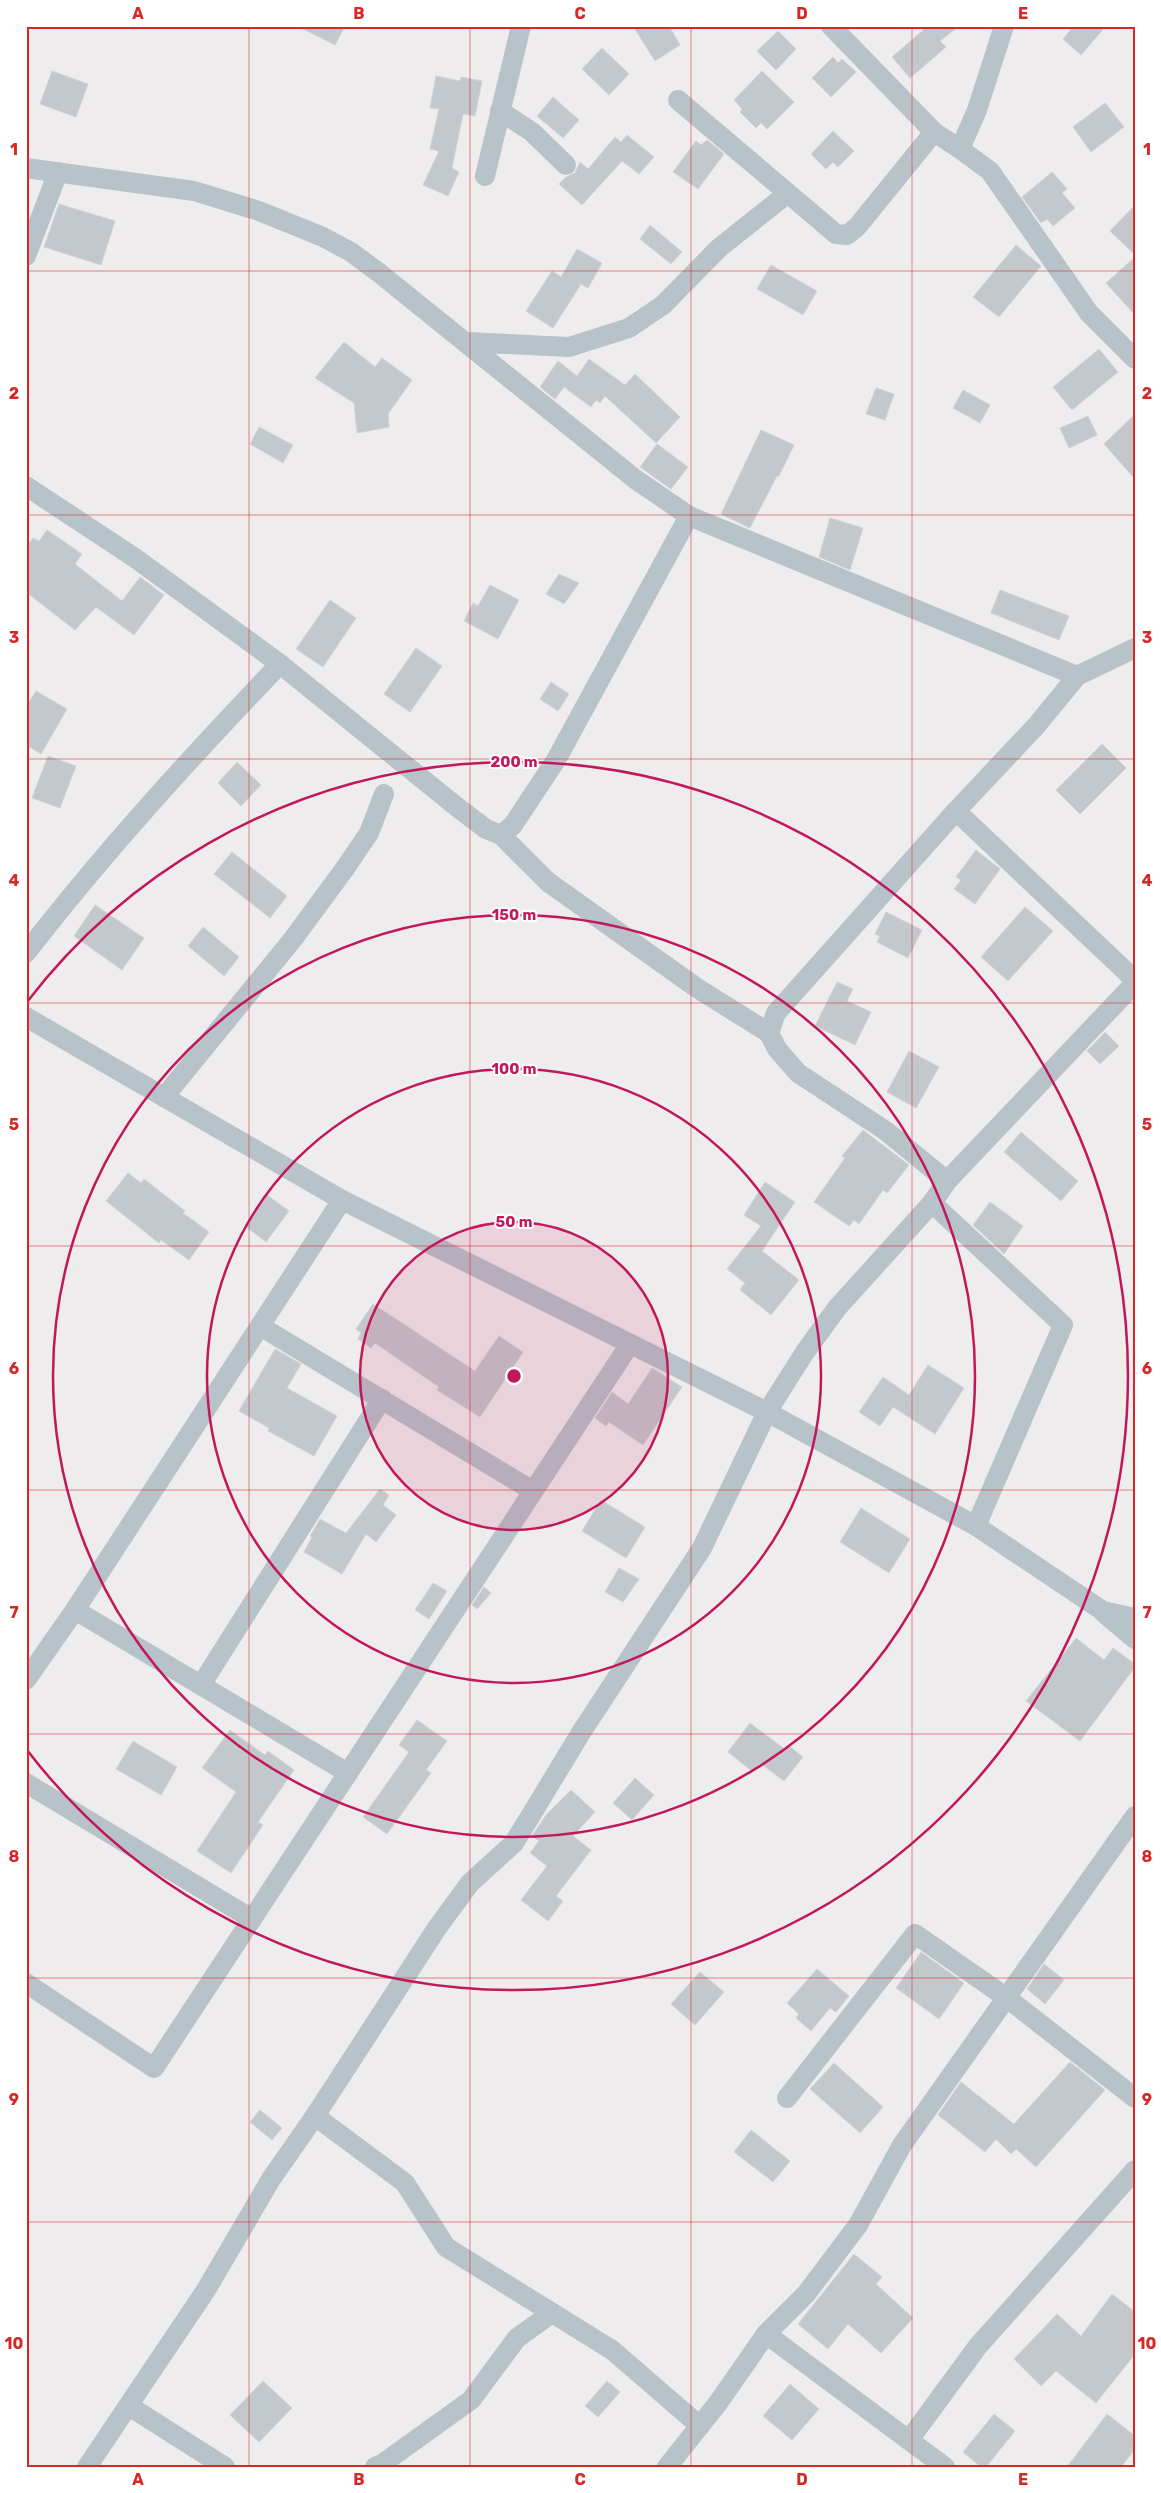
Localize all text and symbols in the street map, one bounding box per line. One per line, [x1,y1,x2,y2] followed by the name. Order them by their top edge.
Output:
[132,4,144,23] text: A
[353,4,365,23] text: B
[574,4,586,23] text: C
[796,4,808,23] text: D
[1018,4,1028,23] text: E
[10,140,18,159] text: 1
[1143,140,1151,159] text: 1
[9,384,19,403] text: 2
[1142,384,1152,403] text: 2
[9,628,19,647] text: 3
[1142,628,1152,647] text: 3
[490,753,538,771] text: 200 m
[9,871,20,890] text: 4
[1142,871,1153,890] text: 4
[492,906,536,924] text: 150 m
[492,1060,536,1078] text: 100 m
[9,1115,19,1134] text: 5
[1142,1115,1152,1134] text: 5
[496,1213,532,1231] text: 50 m
[9,1359,19,1378] text: 6
[1142,1359,1152,1378] text: 6
[505,1367,523,1385] centre of rings
[9,1603,19,1622] text: 7
[1142,1603,1152,1622] text: 7
[9,1847,20,1866] text: 8
[1142,1847,1153,1866] text: 8
[9,2090,19,2109] text: 9
[1142,2090,1152,2109] text: 9
[5,2334,24,2353] text: 10
[1138,2334,1157,2353] text: 10
[132,2470,144,2489] text: A
[353,2470,365,2489] text: B
[574,2470,586,2489] text: C
[796,2470,808,2489] text: D
[1018,2470,1028,2489] text: E

